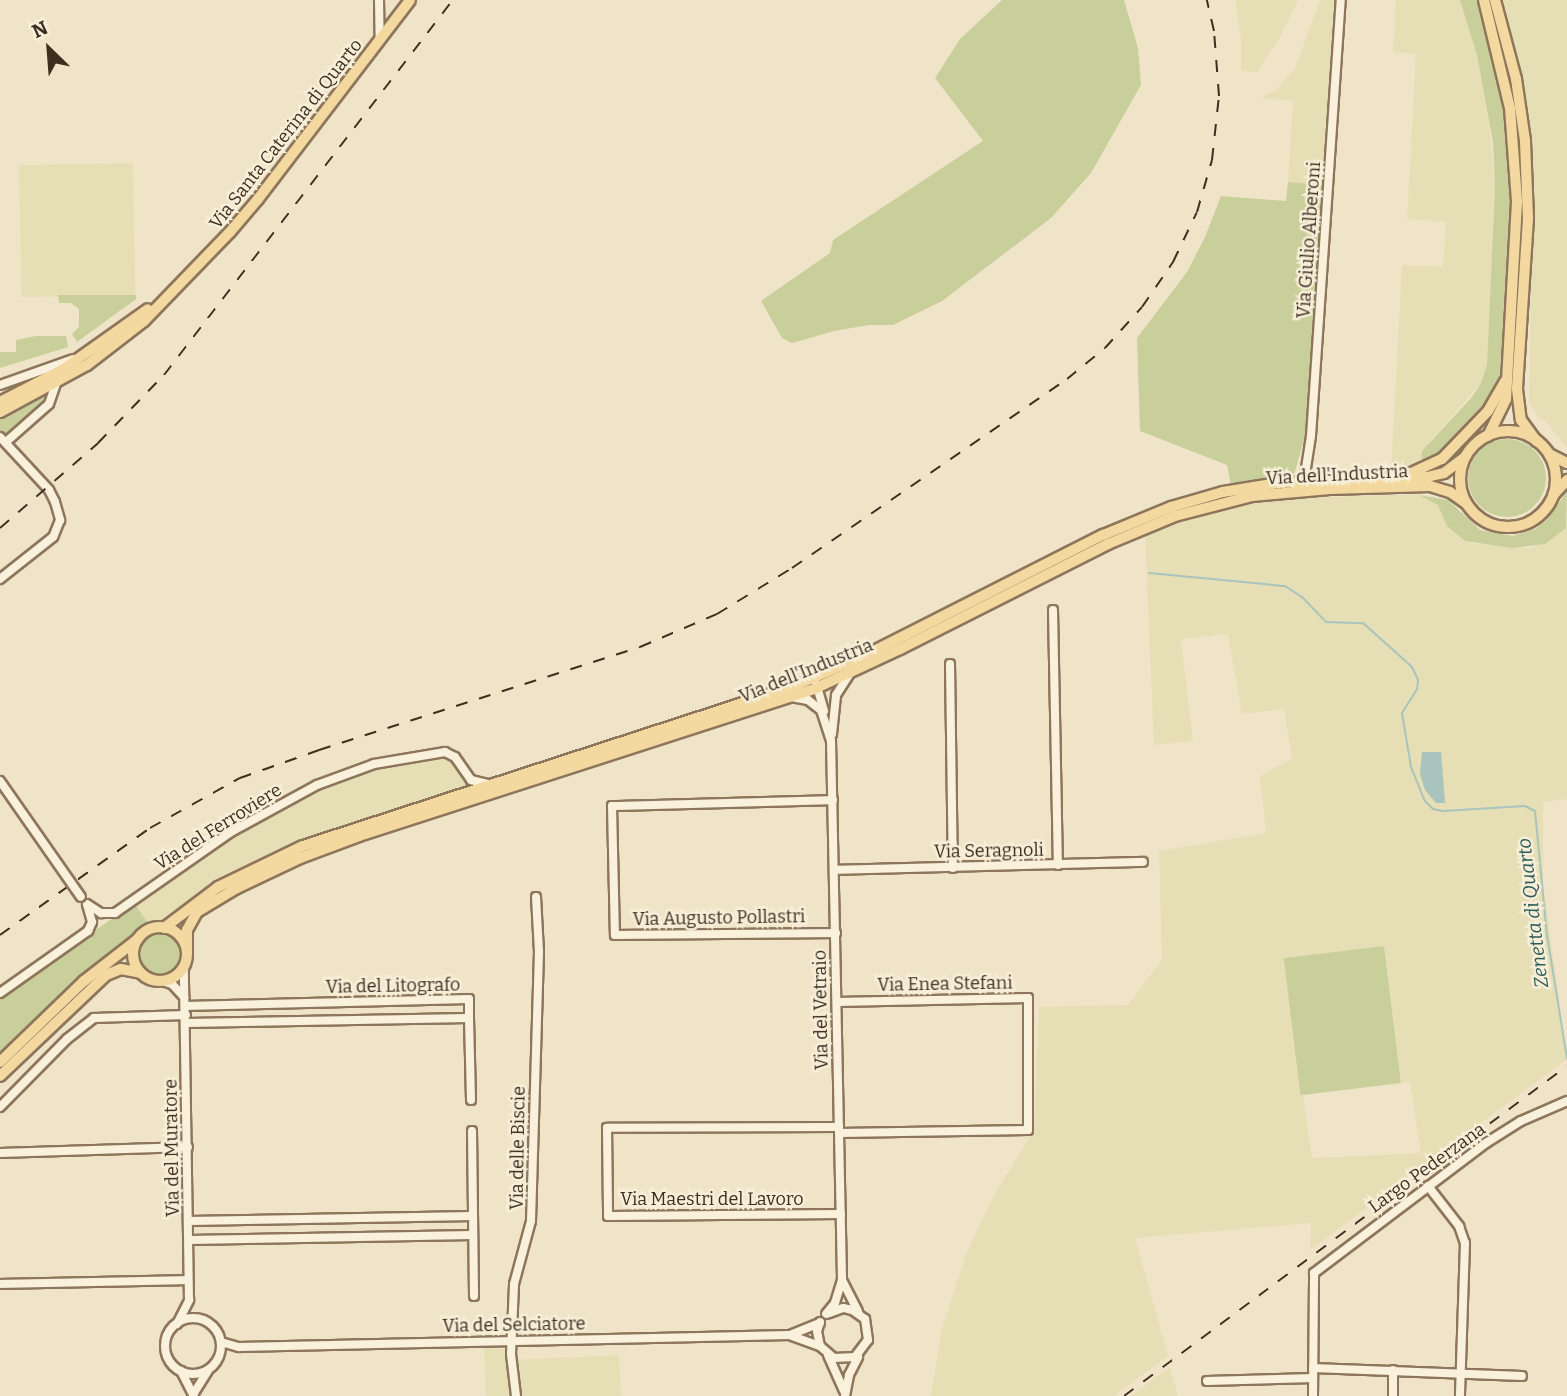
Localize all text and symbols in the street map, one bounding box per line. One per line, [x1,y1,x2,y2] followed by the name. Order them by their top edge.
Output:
[14,14,84,84] north arrow
[28,16,51,43] text: N
[205,35,367,233] street label: Via Santa Caterina di Quarto
[1293,161,1325,319] street label: Via Giulio Alberoni
[1265,460,1409,490] street label: Via dell'Industria
[736,634,876,708] street label: Via dell'Industria
[150,779,286,875] street label: Via del Ferroviere
[1513,837,1553,989] water label: Zenetta di Quarto
[934,839,1044,863] street label: Via Seragnoli
[633,906,805,930] street label: Via Augusto Pollastri
[809,950,833,1070] street label: Via del Vetraio
[877,972,1013,996] street label: Via Enea Stefani
[325,974,461,998] street label: Via del Litografo
[160,1079,184,1217] street label: Via del Muratore
[506,1086,530,1210] street label: Via delle Biscie
[1364,1118,1490,1218] street label: Largo Pederzana
[620,1188,804,1210] street label: Via Maestri del Lavoro
[442,1313,586,1337] street label: Via del Selciatore

